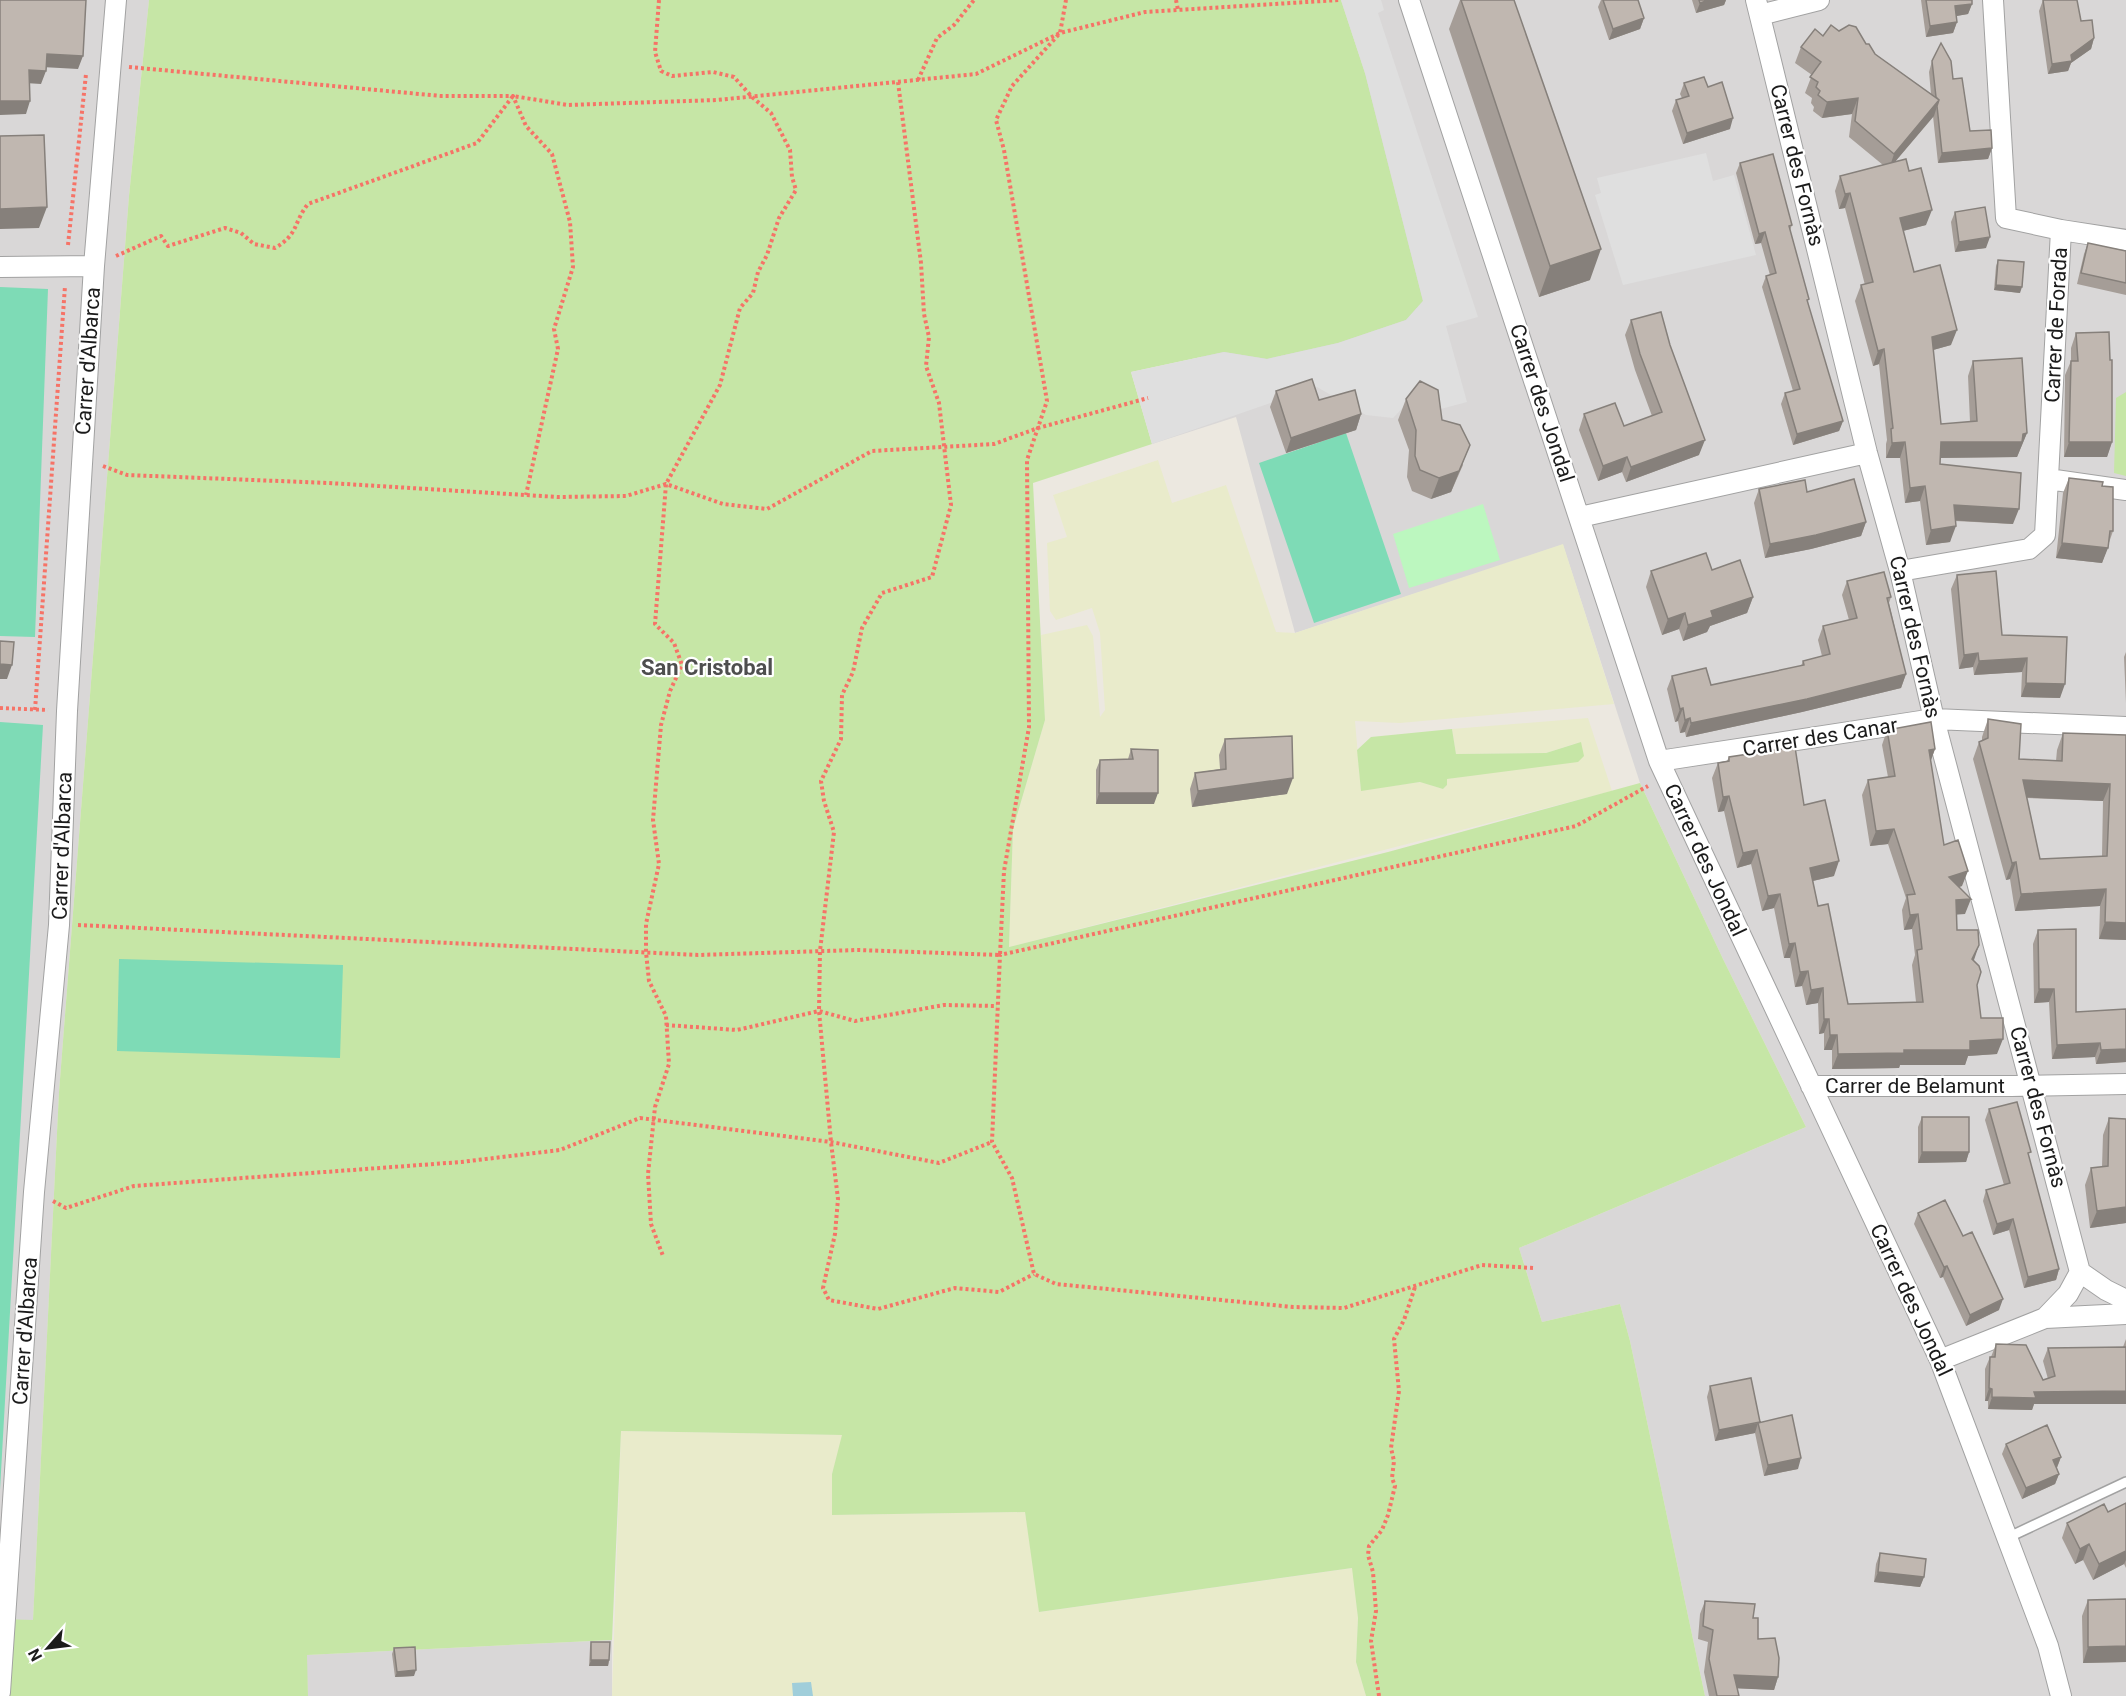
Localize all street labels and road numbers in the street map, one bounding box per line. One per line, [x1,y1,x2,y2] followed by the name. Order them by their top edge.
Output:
[1765,82,1829,248] street label: Carrer des Fornàs
[2040,247,2072,403] street label: Carrer de Forada
[71,286,105,436] street label: Carrer d'Albarca
[1505,321,1579,485] street label: Carrer des Jondal
[1885,553,1945,721] street label: Carrer des Fornàs
[1741,713,1899,761] street label: Carrer des Canar
[47,772,77,920] street label: Carrer d'Albarca
[1659,780,1751,940] street label: Carrer des Jondal
[2005,1024,2071,1190] street label: Carrer des Fornàs
[1825,1074,2005,1098] street label: Carrer de Belamunt
[1865,1220,1957,1380] street label: Carrer des Jondal
[8,1256,42,1406] street label: Carrer d'Albarca

